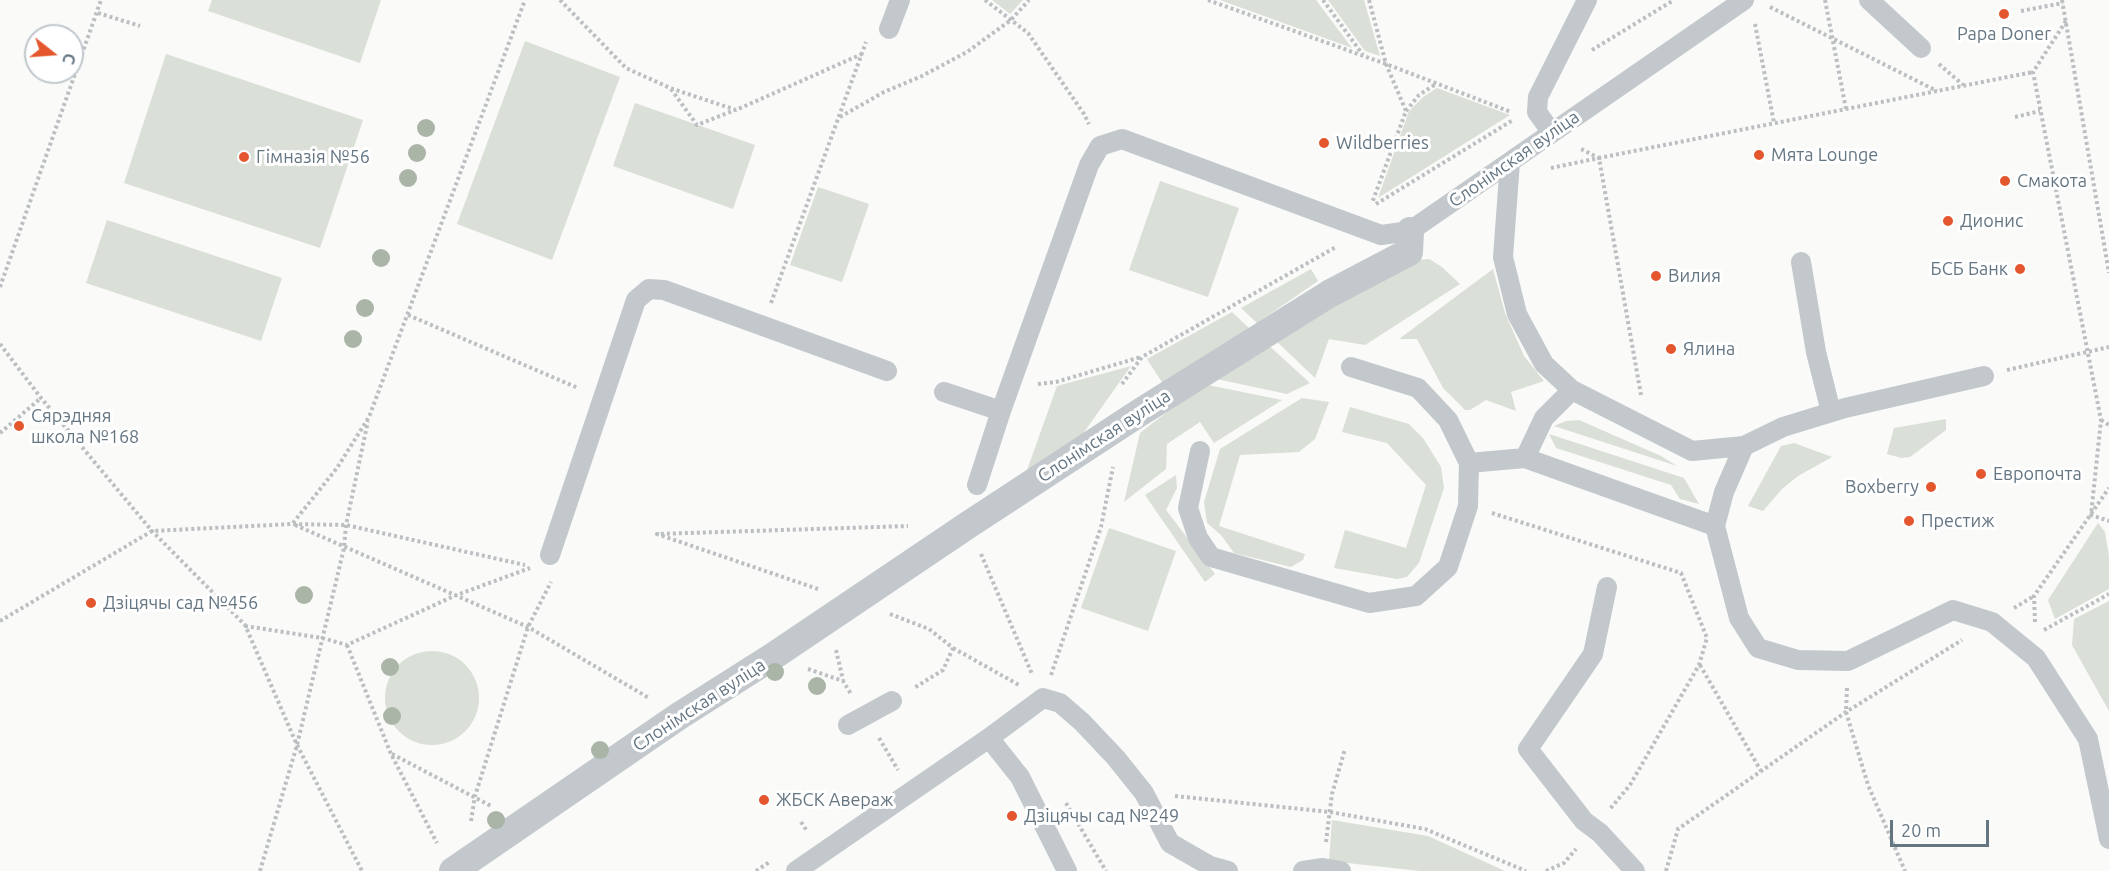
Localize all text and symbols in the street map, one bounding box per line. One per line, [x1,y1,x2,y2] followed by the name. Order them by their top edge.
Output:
[1997,7,2011,21] marker: Papa Doner
[1957,23,2051,45] place label: Papa Doner
[24,24,84,84] north arrow
[59,51,79,66] text: С
[1445,106,1583,212] street label: Слонімская вуліца
[1336,132,1429,154] place label: Wildberries
[1317,136,1331,150] marker: Wildberries
[1771,144,1878,166] place label: Мята Lounge
[256,146,370,168] place label: Гімназія №56
[1752,148,1766,162] marker: Мята Lounge
[237,150,251,164] marker: Гімназія №56
[2017,170,2087,192] place label: Смакота
[1998,174,2012,188] marker: Смакота
[1960,210,2023,232] place label: Дионис
[1941,214,1955,228] marker: Дионис
[1931,258,2008,280] place label: БСБ Банк
[2013,262,2027,276] marker: БСБ Банк
[1668,265,1721,287] place label: Вилия
[1649,269,1663,283] marker: Вилия
[1683,338,1735,360] place label: Ялина
[1664,342,1678,356] marker: Ялина
[1034,385,1174,487] street label: Слонімская вуліца
[31,405,139,448] place label: Сярэдняя школа №168
[12,419,26,433] marker: Сярэдняя школа №168
[1993,463,2082,485] place label: Европочта
[1974,467,1988,481] marker: Европочта
[1845,476,1919,498] place label: Boxberry
[1924,480,1938,494] marker: Boxberry
[1921,510,1994,532] place label: Престиж
[1902,514,1916,528] marker: Престиж
[103,592,258,614] place label: Дзіцячы сад №456
[84,596,98,610] marker: Дзіцячы сад №456
[629,654,769,756] street label: Слонімская вуліца
[776,789,893,811] place label: ЖБСК Авераж
[757,793,771,807] marker: ЖБСК Авераж
[1024,805,1179,827] place label: Дзіцячы сад №249
[1893,808,1992,846] scale bar
[1005,809,1019,823] marker: Дзіцячы сад №249
[1901,820,1941,840] text: 20 m

